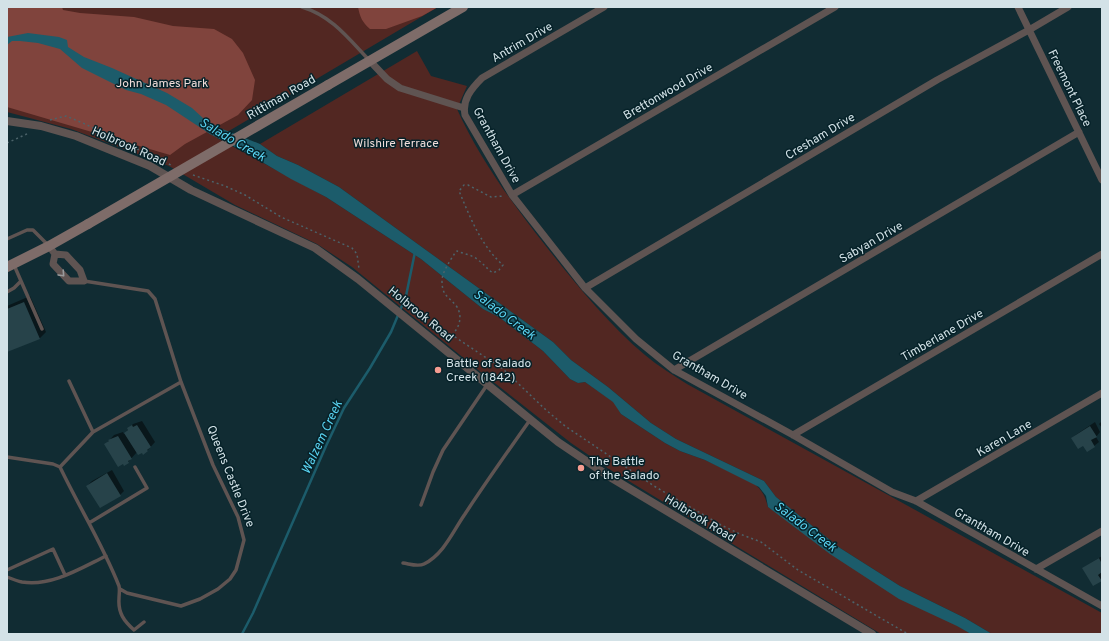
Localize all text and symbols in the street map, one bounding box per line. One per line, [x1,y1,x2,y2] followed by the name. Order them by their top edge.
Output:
[489,19,556,67] street label: Antrim Drive
[1043,47,1095,130] street label: Freemont Place
[621,60,716,124] street label: Brettonwood Drive
[244,72,319,124] street label: Rittiman Road
[116,76,208,92] park label: John James Park
[469,105,524,186] street label: Grantham Drive
[783,110,858,164] street label: Cresham Drive
[196,115,268,166] water label: Salado Creek
[89,123,168,170] street label: Holbrook Road
[353,136,439,152] park label: Wilshire Terrace
[837,218,906,267] street label: Sabyan Drive
[58,269,65,277] one-way arrow
[384,283,456,346] street label: Holbrook Road
[469,287,538,344] water label: Salado Creek
[898,306,987,366] street label: Timberlane Drive
[669,348,750,404] street label: Grantham Drive
[446,356,531,386] place label: Battle of Salado Creek (1842)
[433,365,443,375] marker: Battle of Salado Creek (1842)
[299,398,347,477] water label: Walzem Creek
[974,417,1035,461] street label: Karen Lane
[202,423,258,530] street label: Queens Castle Drive
[589,454,660,484] place label: The Battle of the Salado
[576,463,586,473] marker: The Battle of the Salado
[661,491,738,546] street label: Holbrook Road
[770,499,839,556] water label: Salado Creek
[951,505,1032,561] street label: Grantham Drive

